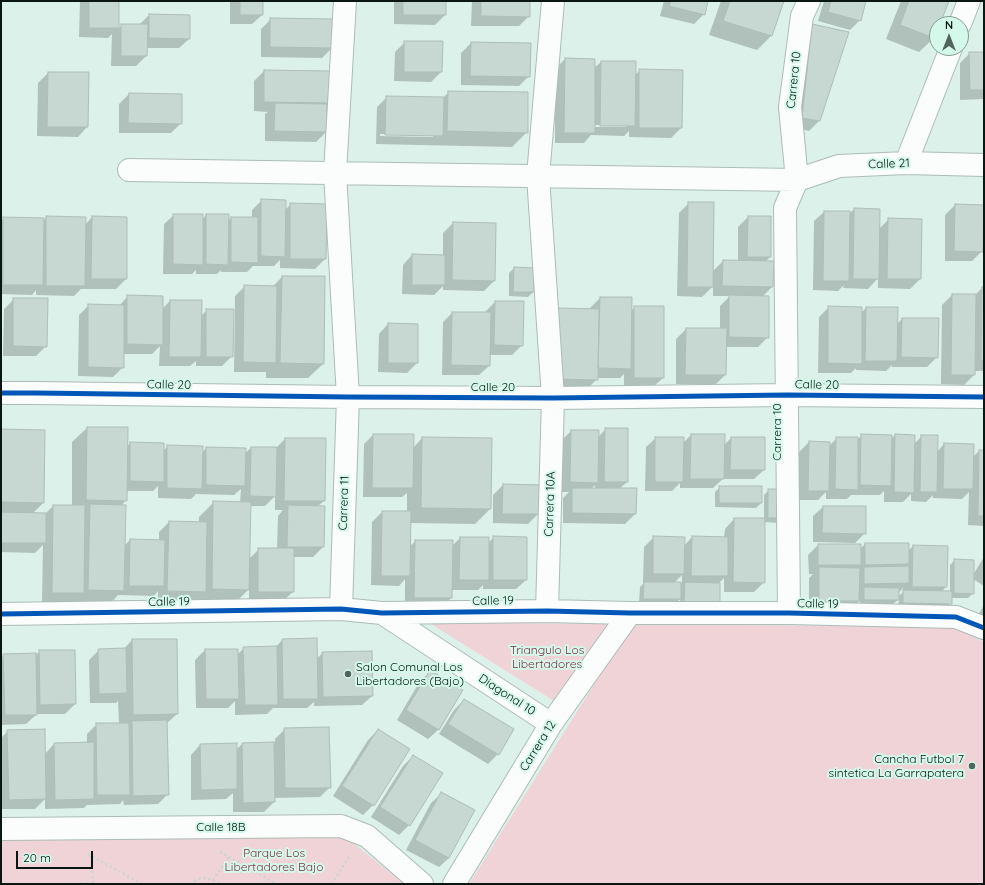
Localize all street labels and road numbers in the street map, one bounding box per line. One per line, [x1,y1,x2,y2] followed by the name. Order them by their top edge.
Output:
[784,51,804,109] street label: Carrera 10
[868,156,910,172] street label: Calle 21
[147,377,191,393] street label: Calle 20
[795,377,839,393] street label: Calle 20
[471,380,515,394] street label: Calle 20
[770,403,784,461] street label: Carrera 10
[542,471,558,537] street label: Carrera 10A
[336,475,352,531] street label: Carrera 11
[472,593,514,609] street label: Calle 19
[148,594,190,610] street label: Calle 19
[797,596,839,612] street label: Calle 19
[476,671,538,719] street label: Diagonal 10
[517,718,559,774] street label: Carrera 12
[196,820,246,834] street label: Calle 18B

